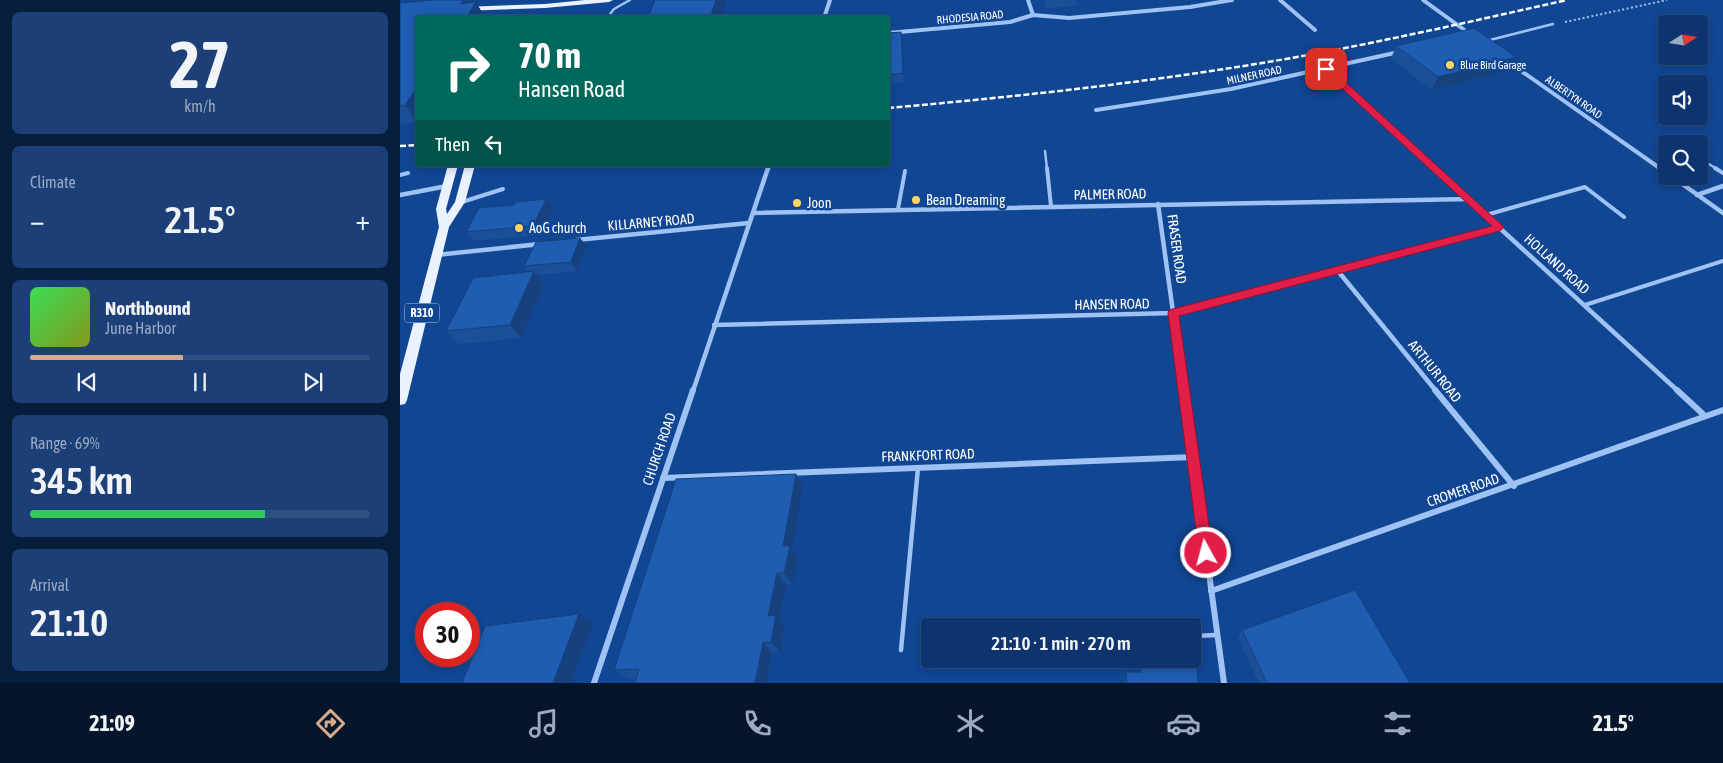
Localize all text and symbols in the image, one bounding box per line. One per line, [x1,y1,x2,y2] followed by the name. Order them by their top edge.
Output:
[936,8,1004,26] street label: RHODESIA ROAD
[1658,15,1708,65] north arrow
[1658,15,1708,185] map controls
[169,27,231,102] text: 27
[435,35,500,100] icon: right
[518,35,581,75] text: 70 m
[1305,48,1347,90] pin
[1312,55,1340,83] icon: arrive
[1444,59,1456,71] marker: Blue Bird Garage
[1460,59,1526,71] place label: Blue Bird Garage
[1225,63,1283,87] street label: MILNER ROAD
[1543,73,1605,121] street label: ALBERTYN ROAD
[1658,75,1708,125] button: sound
[518,76,625,102] text: Hansen Road
[184,97,216,115] text: km/h
[480,130,508,158] icon: left
[435,133,470,155] text: Then
[1658,135,1708,185] button: search
[30,173,76,191] text: Climate
[1074,185,1147,203] street label: PALMER ROAD
[926,192,1005,208] place label: Bean Dreaming
[910,194,922,206] marker: Bean Dreaming
[807,195,831,211] place label: Joon
[791,197,803,209] marker: Joon
[165,198,235,241] text: 21.5°
[30,204,45,236] text: −
[355,204,370,236] text: +
[607,210,695,234] street label: KILLARNEY ROAD
[1164,213,1190,285] street label: FRASER ROAD
[529,220,587,236] place label: AoG church
[513,222,525,234] marker: AoG church
[1521,231,1593,297] street label: HOLLAND ROAD
[1074,295,1150,313] street label: HANSEN ROAD
[105,297,191,319] text: Northbound
[405,304,440,322] road number: R310
[105,319,176,337] text: June Harbor
[1405,337,1465,405] street label: ARTHUR ROAD
[73,368,101,396] icon: previous
[186,368,214,396] icon: pause
[299,368,327,396] icon: next
[639,410,679,487] street label: CHURCH ROAD
[30,434,100,452] text: Range · 69%
[881,445,975,465] street label: FRANKFORT ROAD
[30,459,133,502] text: 345 km
[1425,470,1501,510] street label: CROMER ROAD
[1179,526,1231,578] position arrow
[30,576,69,594] text: Arrival
[30,601,108,644] text: 21:10
[415,602,480,667] speed limit sign: 30
[991,632,1131,654] text: 21:10 · 1 min · 270 m
[313,706,348,741] icon: directions
[526,706,561,741] icon: music
[740,706,775,741] icon: phone
[953,706,988,741] icon: climate
[1166,706,1201,741] icon: car
[1380,706,1415,741] icon: filters
[89,710,135,736] text: 21:09
[1593,710,1634,736] text: 21.5°

